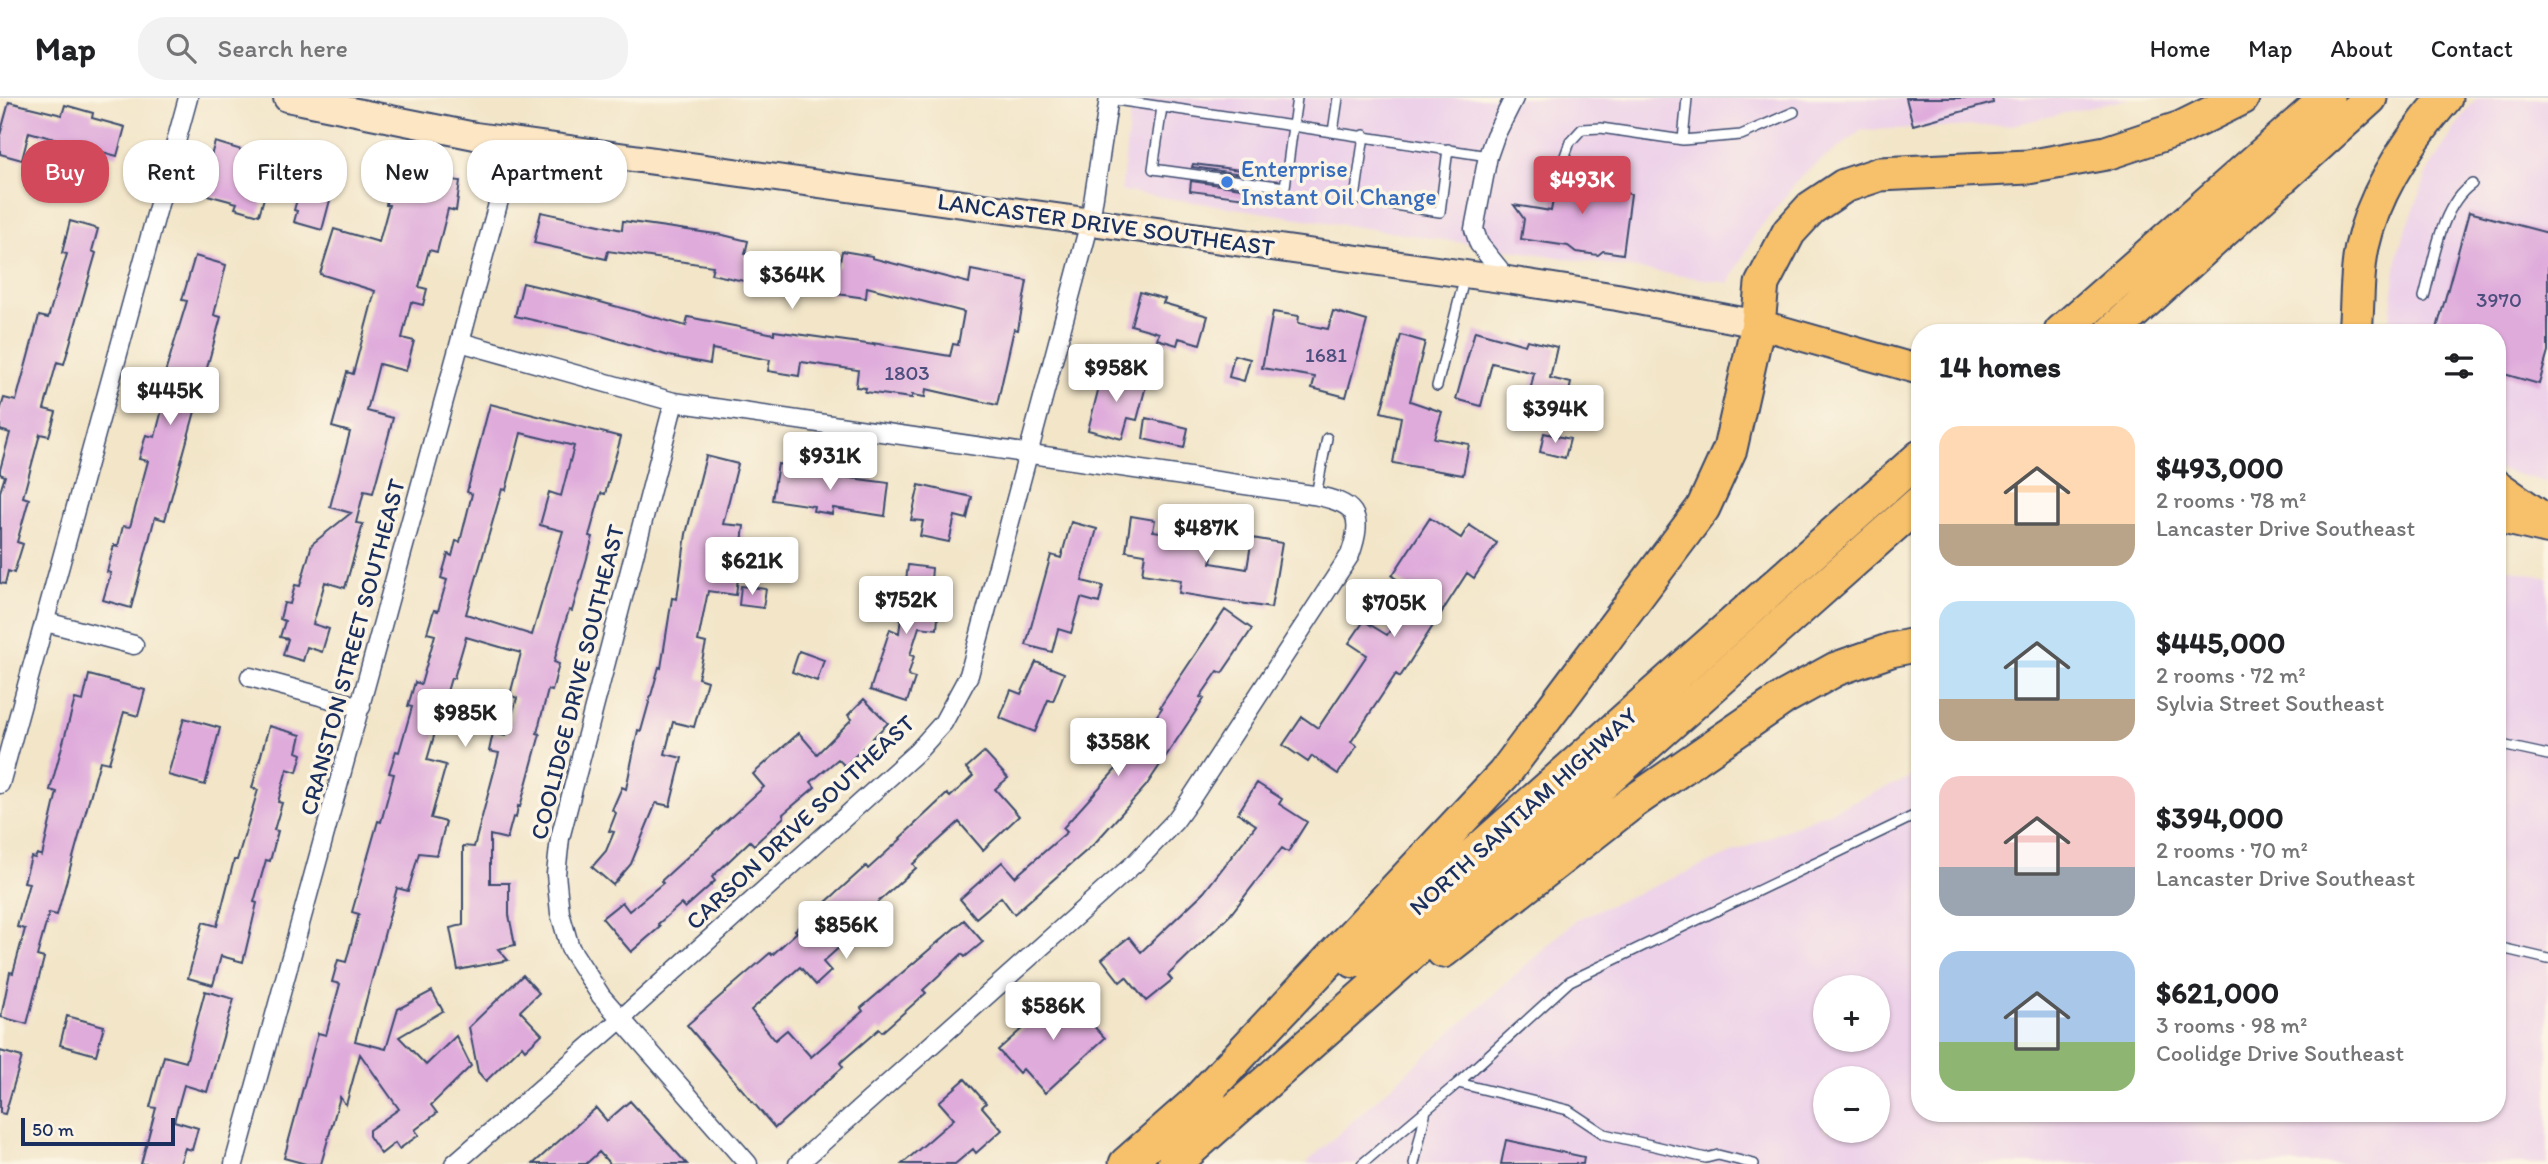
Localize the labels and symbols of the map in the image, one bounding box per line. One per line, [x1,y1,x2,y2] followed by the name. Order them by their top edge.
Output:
[1241,154,1437,211] place label: Enterprise Instant Oil Change
[1533,156,1631,216] pin: $493K
[1219,174,1235,190] marker: Enterprise Instant Oil Change
[936,186,1277,262] street label: LANCASTER DRIVE SOUTHEAST
[743,252,841,311] pin: $364K
[2476,287,2522,312] house number: 3970
[1305,342,1347,367] house number: 1681
[1067,344,1165,404] pin: $958K
[884,360,930,385] house number: 1803
[121,368,219,427] pin: $445K
[1506,386,1604,445] pin: $394K
[781,432,879,492] pin: $931K
[293,475,411,818] street label: CRANSTON STREET SOUTHEAST
[1157,504,1255,564] pin: $487K
[524,521,630,843] street label: COOLIDGE DRIVE SOUTHEAST
[703,538,801,597] pin: $621K
[857,576,955,636] pin: $752K
[1345,580,1443,639] pin: $705K
[416,690,514,749] pin: $985K
[1403,701,1643,921] street label: NORTH SANTIAM HIGHWAY
[680,708,921,936] street label: CARSON DRIVE SOUTHEAST
[1069,718,1167,778] pin: $358K
[797,902,895,961] pin: $856K
[1004,982,1102,1042] pin: $586K
[21,1115,175,1147] scale bar

